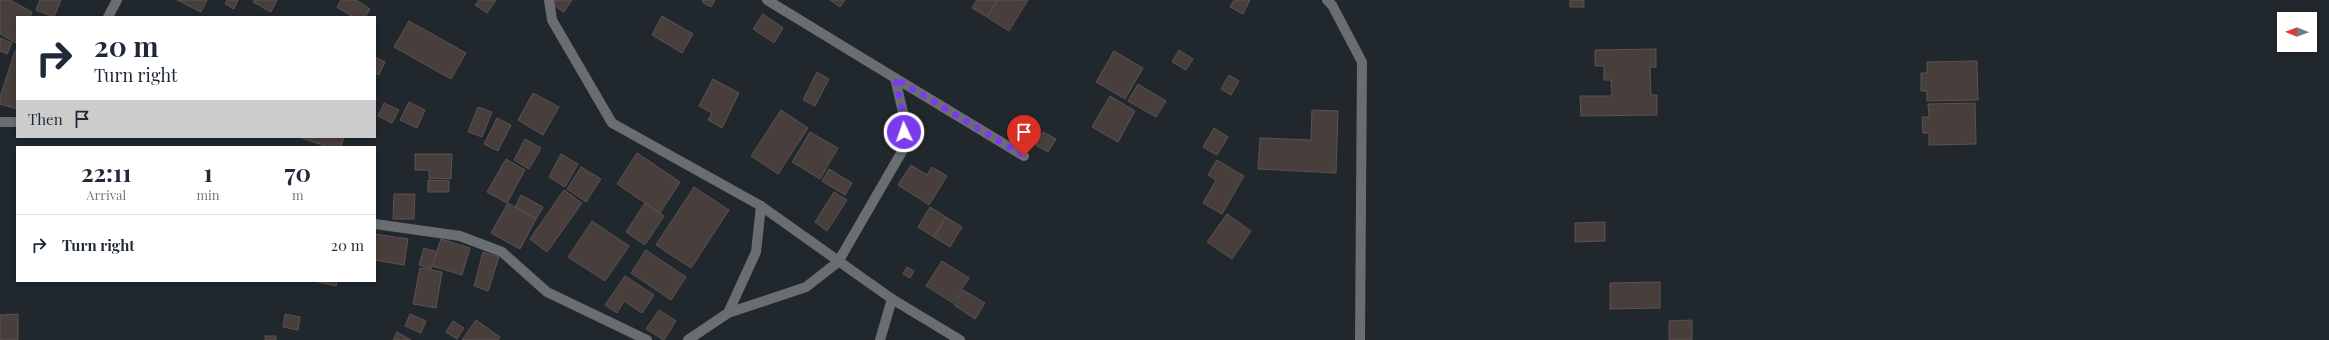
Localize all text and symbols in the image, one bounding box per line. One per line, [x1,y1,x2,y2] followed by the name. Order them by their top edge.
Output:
[2277,12,2317,52] north arrow
[2277,12,2317,52] map controls
[94,27,159,64] text: 20 m
[28,32,80,84] icon: right
[94,63,177,87] text: Turn right
[71,108,93,130] icon: arrive
[28,109,63,129] text: Then
[883,111,925,153] position arrow
[1007,115,1041,156] pin
[1013,121,1035,143] icon: arrive
[81,156,131,188] text: 22:11
[203,156,213,188] text: 1
[285,156,311,188] text: 70
[86,186,126,203] text: Arrival
[196,186,220,203] text: min
[292,186,304,203] text: m
[28,234,50,256] icon: right
[62,235,135,255] text: Turn right
[331,235,364,255] text: 20 m

